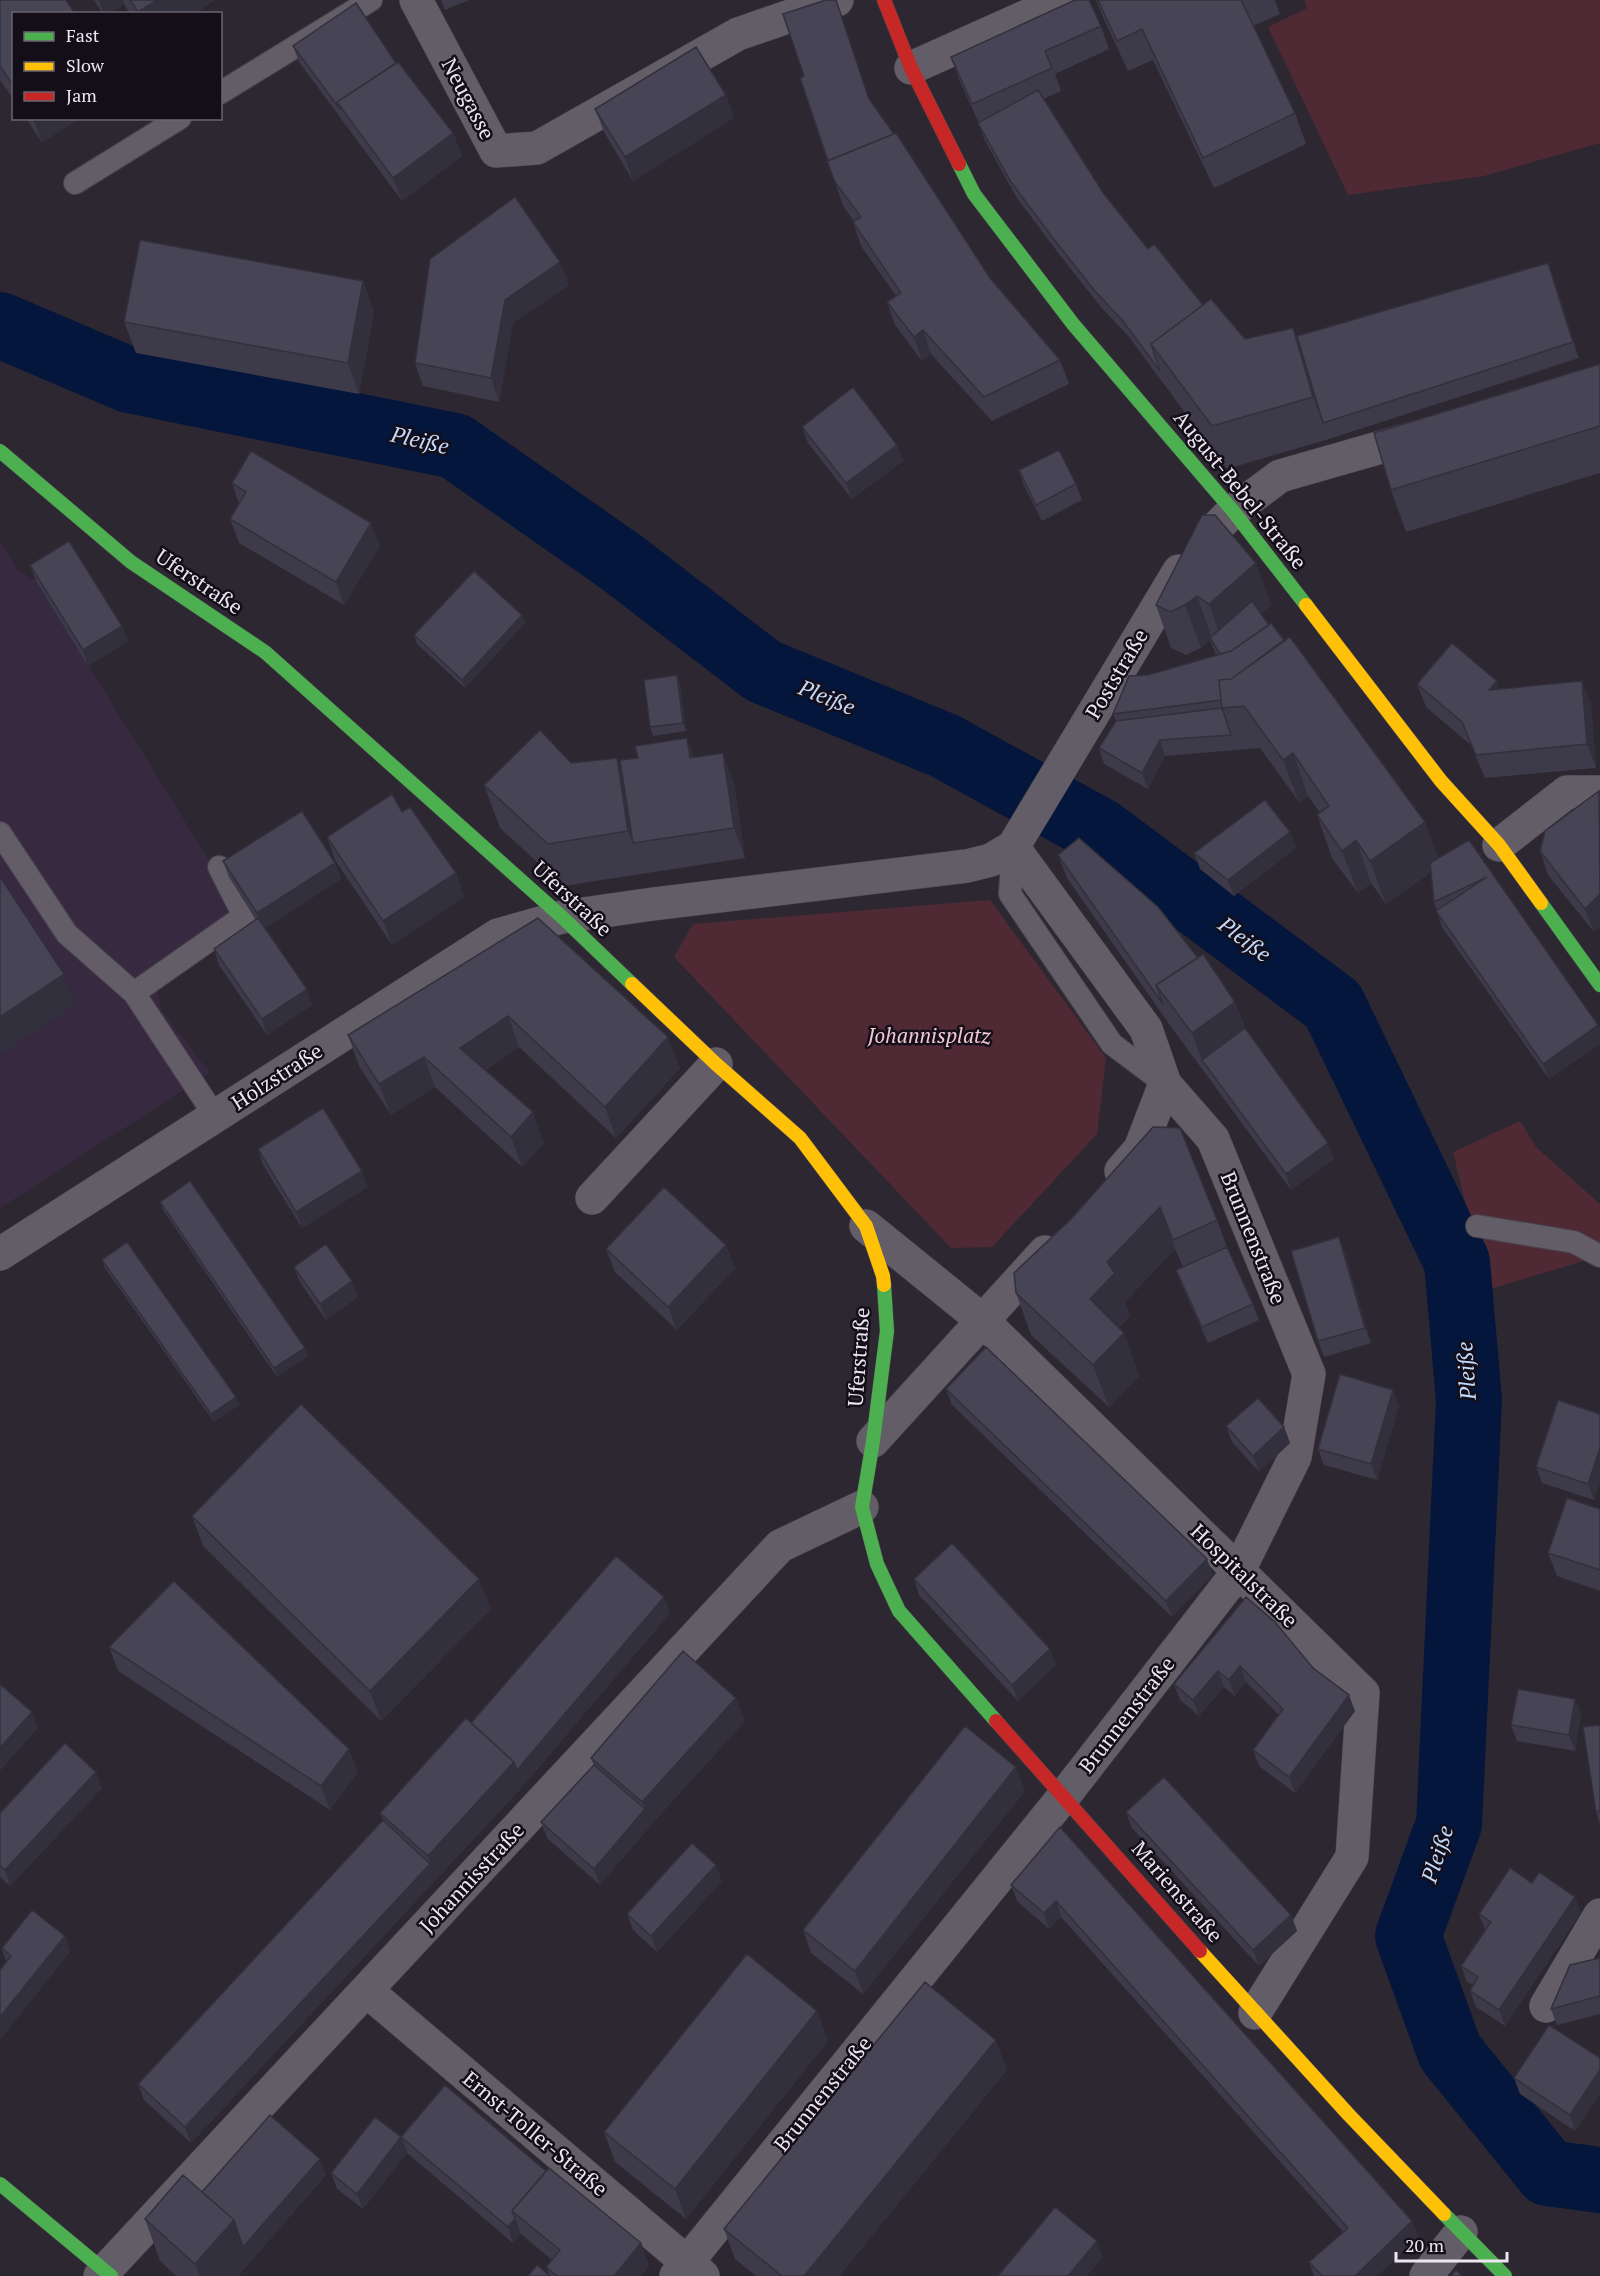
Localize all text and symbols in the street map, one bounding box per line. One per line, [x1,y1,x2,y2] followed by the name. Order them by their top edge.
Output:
[12,12,222,120] legend
[66,23,100,47] text: Fast
[66,53,105,77] text: Slow
[436,53,502,144] street label: Neugasse
[66,83,97,107] text: Jam
[1168,404,1314,575] street label: August-Bebel-Straße
[387,419,452,460] water label: Pleiße
[151,542,248,620] street label: Uferstraße
[1078,623,1154,724] street label: Poststraße
[794,672,860,721] water label: Pleiße
[527,854,618,942] street label: Uferstraße
[1212,909,1277,968] water label: Pleiße
[867,1021,991,1049] park label: Johannisplatz
[226,1036,327,1116] street label: Holzstraße
[1215,1167,1293,1308] street label: Brunnenstraße
[841,1307,875,1407] street label: Uferstraße
[1449,1341,1482,1402] water label: Pleiße
[1185,1517,1304,1633] street label: Hospitalstraße
[1072,1650,1181,1778] street label: Brunnenstraße
[413,1816,530,1939] street label: Johannisstraße
[1413,1822,1459,1887] water label: Pleiße
[1126,1835,1230,1948] street label: Marienstraße
[767,2030,877,2157] street label: Brunnenstraße
[457,2064,614,2202] street label: Ernst-Toller-Straße
[1396,2225,1507,2263] scale bar
[1405,2233,1445,2257] text: 20 m

